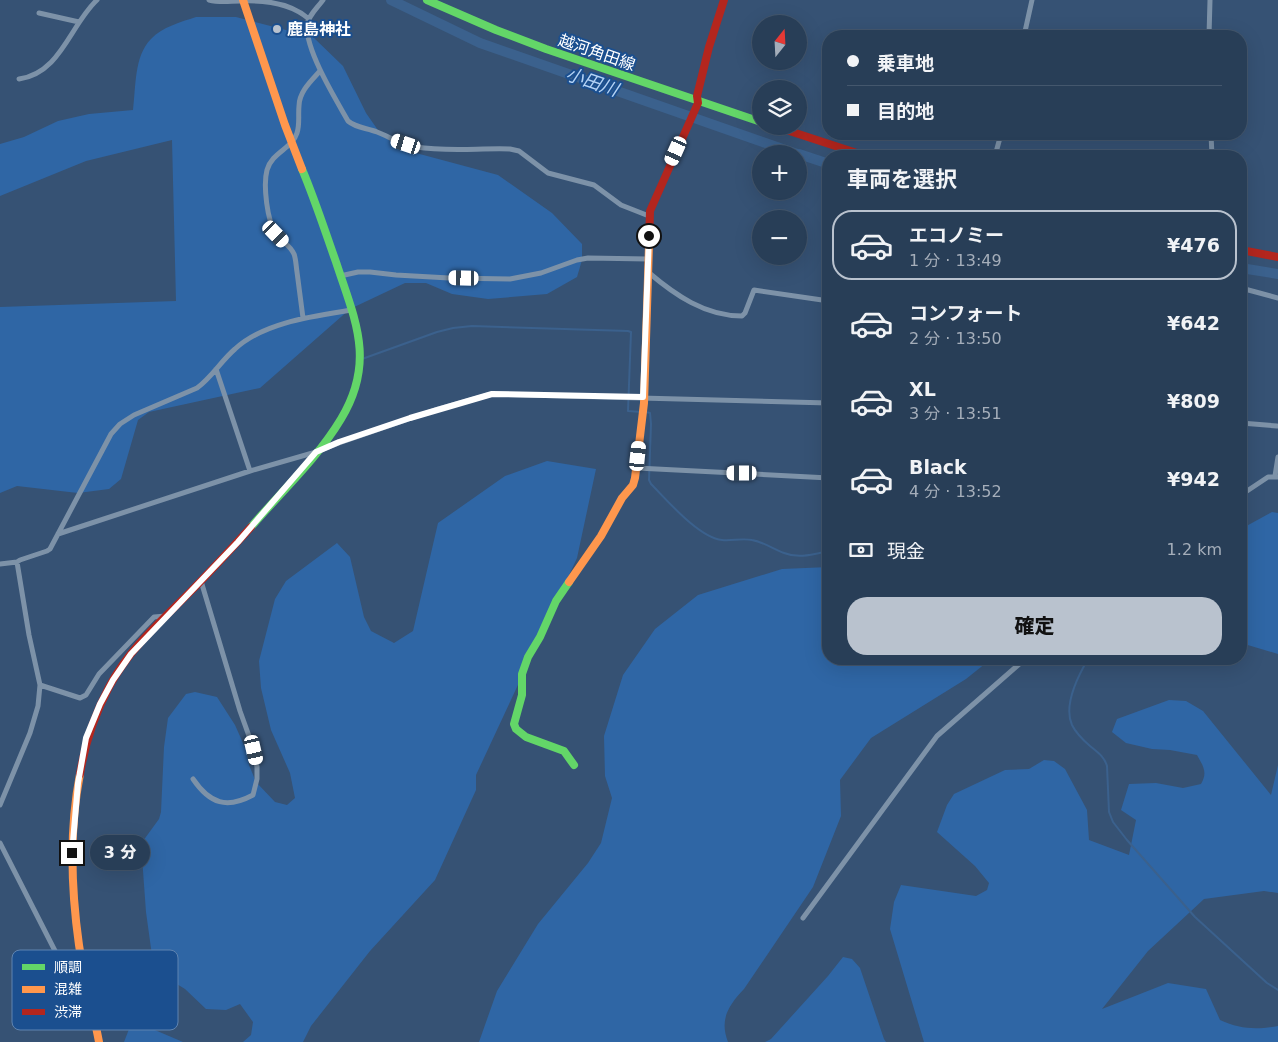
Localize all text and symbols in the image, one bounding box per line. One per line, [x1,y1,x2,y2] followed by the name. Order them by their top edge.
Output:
[752,15,808,70] north arrow
[752,15,807,265] map controls
[287,20,351,39] place label: 鹿島神社
[271,23,283,35] marker: 鹿島神社
[556,30,638,74] street label: 越河角田線
[877,52,934,74] text: 乗車地
[563,63,623,101] water label: 小田川
[752,80,807,135] button: layers
[877,100,934,122] text: 目的地
[389,132,422,156] car
[663,134,688,168] car
[752,145,807,200] button: +
[847,167,957,192] text: 車両を選択
[752,210,807,265] button: −
[260,218,291,250] car
[849,223,894,268] icon: car
[909,224,1004,246] text: エコノミー
[638,225,660,247] route start
[1167,234,1220,256] text: ¥476
[909,251,1002,270] text: 1 分 · 13:49
[448,270,479,286] car
[849,301,894,346] icon: car
[909,302,1022,324] text: コンフォート
[1167,312,1220,334] text: ¥642
[909,329,1002,348] text: 2 分 · 13:50
[909,378,936,400] text: XL
[849,379,894,424] icon: car
[1167,390,1220,412] text: ¥809
[909,404,1002,423] text: 3 分 · 13:51
[628,440,647,472] car
[909,456,967,478] text: Black
[849,457,894,502] icon: car
[727,466,757,481] car
[1167,468,1220,490] text: ¥942
[909,482,1002,501] text: 4 分 · 13:52
[847,536,875,564] icon: cash
[887,540,925,562] text: 現金
[1167,540,1222,559] text: 1.2 km
[847,597,1222,655] button: 確定
[243,734,264,766] car
[90,836,150,870] callout: 3 分
[61,842,83,864] route end
[104,843,136,862] text: 3 分
[12,950,178,1030] legend
[54,959,82,975] text: 順調
[54,981,82,997] text: 混雑
[54,1004,82,1020] text: 渋滞

